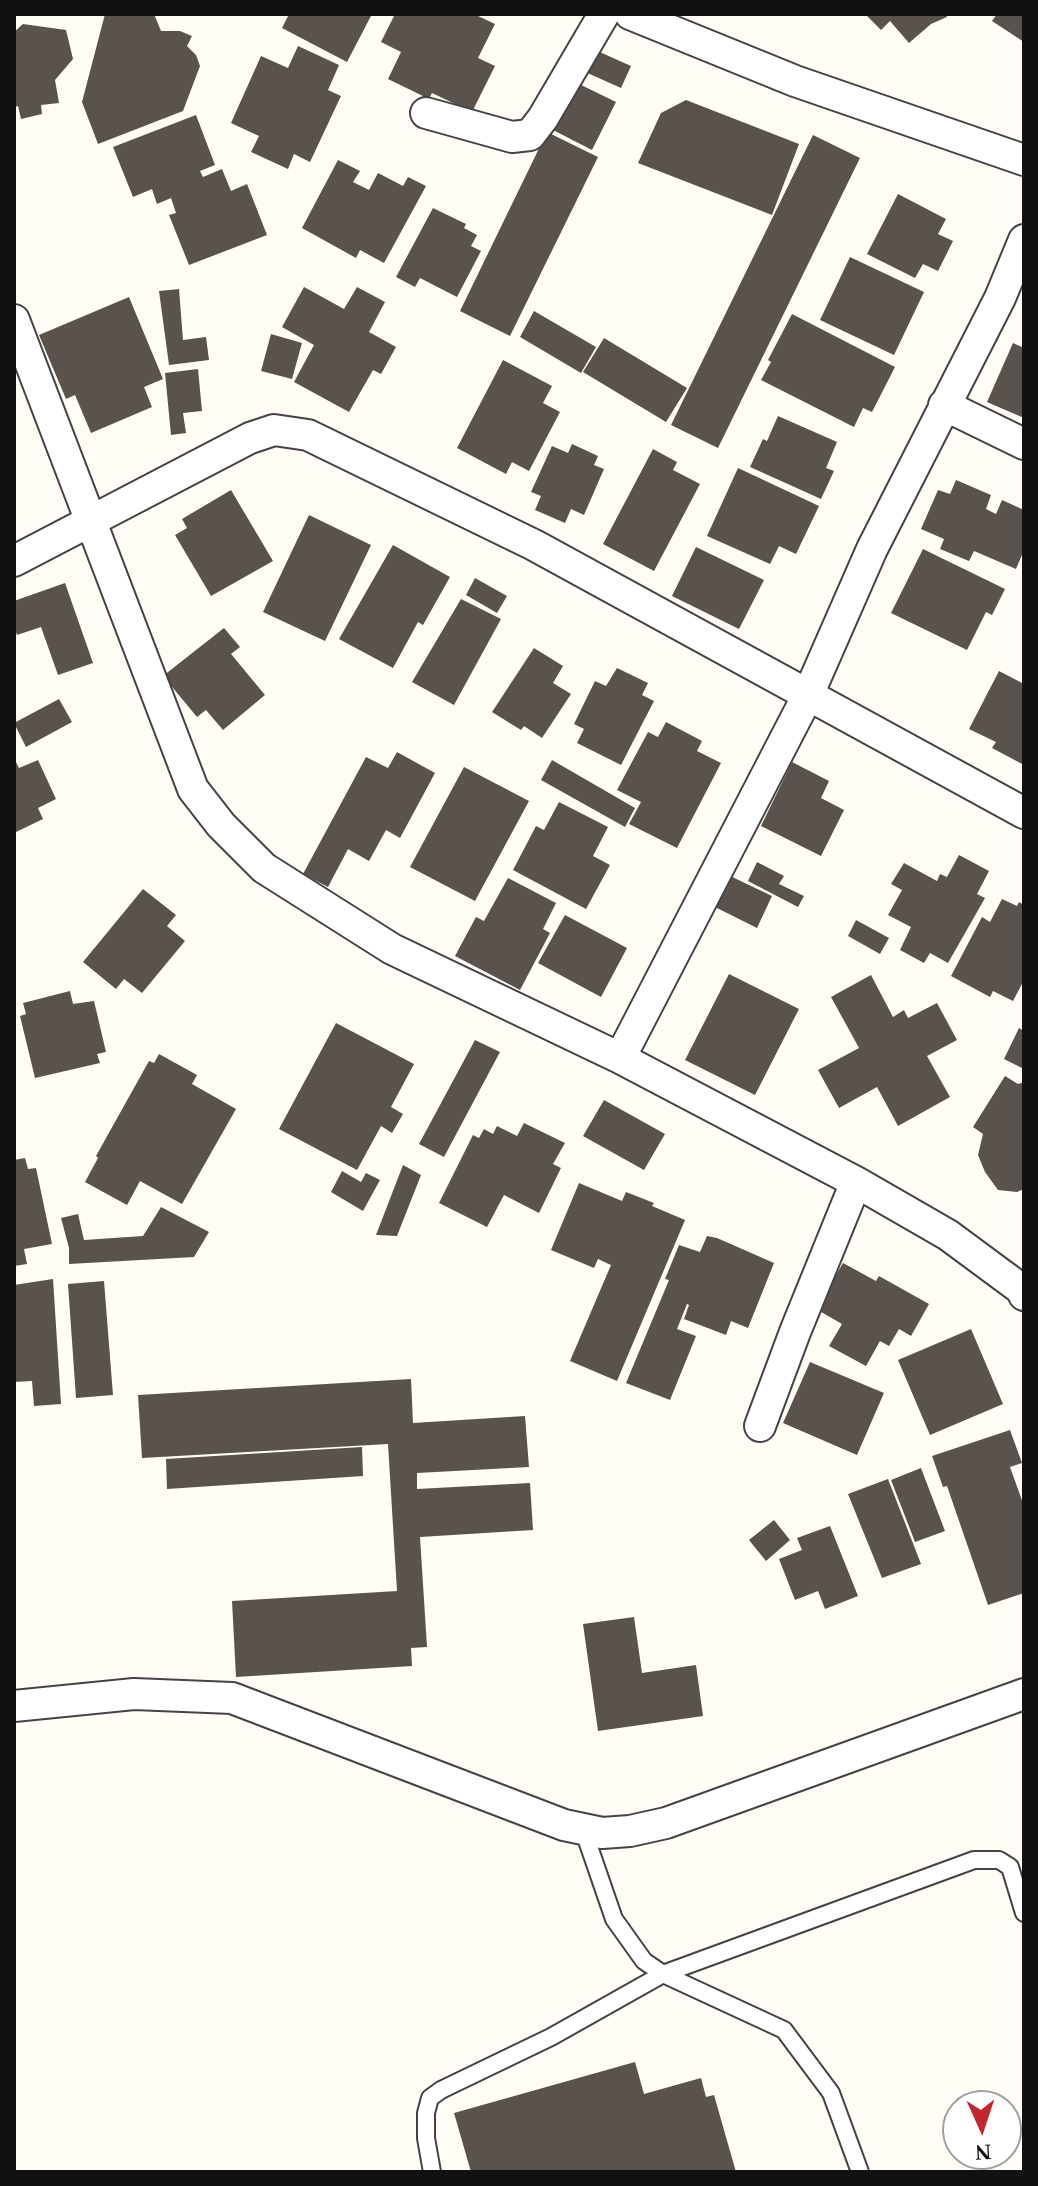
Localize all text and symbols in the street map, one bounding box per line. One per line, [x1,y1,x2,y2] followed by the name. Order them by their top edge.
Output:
[942,2090,1022,2170] north arrow
[975,2140,992,2165] text: N

